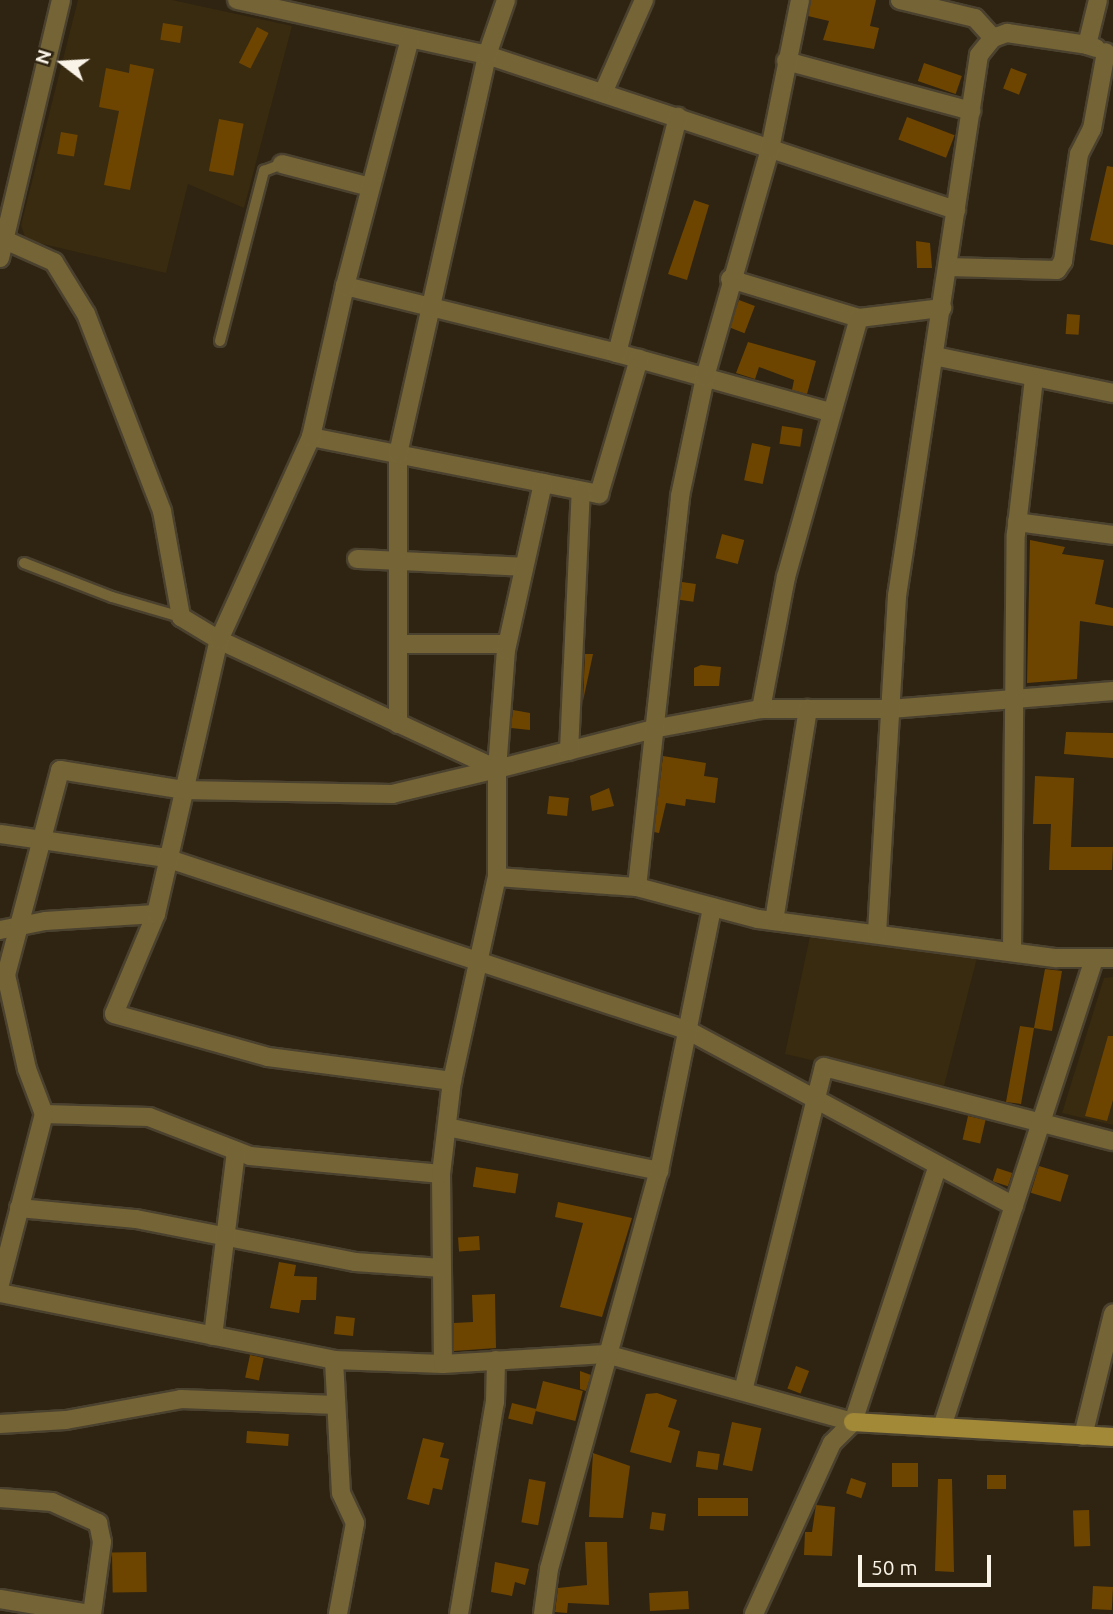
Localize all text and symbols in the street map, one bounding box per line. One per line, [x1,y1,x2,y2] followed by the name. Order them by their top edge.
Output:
[28,28,98,98] north arrow
[30,47,56,67] text: N
[861,1540,994,1584] scale bar
[871,1555,918,1579] text: 50 m

